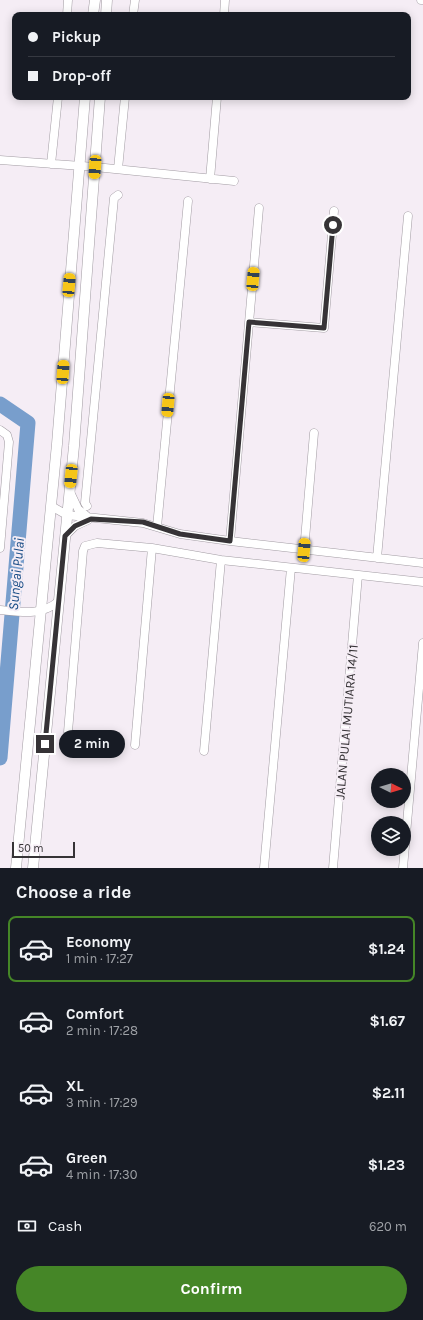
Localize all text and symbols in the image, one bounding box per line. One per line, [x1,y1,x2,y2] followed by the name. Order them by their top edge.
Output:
[52,28,101,46] text: Pickup
[52,67,111,85] text: Drop-off
[88,155,102,179] car
[324,216,342,234] route start
[246,267,260,291] car
[62,273,76,297] car
[56,360,70,384] car
[161,393,175,417] car
[64,463,78,489] car
[5,537,28,611] water label: Sungai Pulai
[297,538,311,562] car
[332,644,361,800] street label: JALAN PULAI MUTIARA 14/11
[59,730,125,758] callout: 2 min
[36,735,54,753] route end
[74,736,110,751] text: 2 min
[371,768,411,808] north arrow
[371,768,411,856] map controls
[371,816,411,856] button: layers
[12,840,75,859] scale bar
[18,842,44,855] text: 50 m
[16,881,131,903] text: Choose a ride
[18,931,54,967] icon: car
[66,933,131,951] text: Economy
[368,940,405,958] text: $1.24
[66,951,133,966] text: 1 min · 17:27
[18,1003,54,1039] icon: car
[66,1005,124,1023] text: Comfort
[370,1012,405,1030] text: $1.67
[66,1023,138,1038] text: 2 min · 17:28
[18,1075,54,1111] icon: car
[66,1077,84,1095] text: XL
[372,1084,405,1102] text: $2.11
[66,1095,138,1110] text: 3 min · 17:29
[18,1147,54,1183] icon: car
[66,1149,107,1167] text: Green
[368,1156,405,1174] text: $1.23
[66,1167,138,1182] text: 4 min · 17:30
[16,1215,38,1237] icon: cash
[48,1217,82,1235] text: Cash
[369,1219,407,1234] text: 620 m
[16,1266,407,1312] button: Confirm

